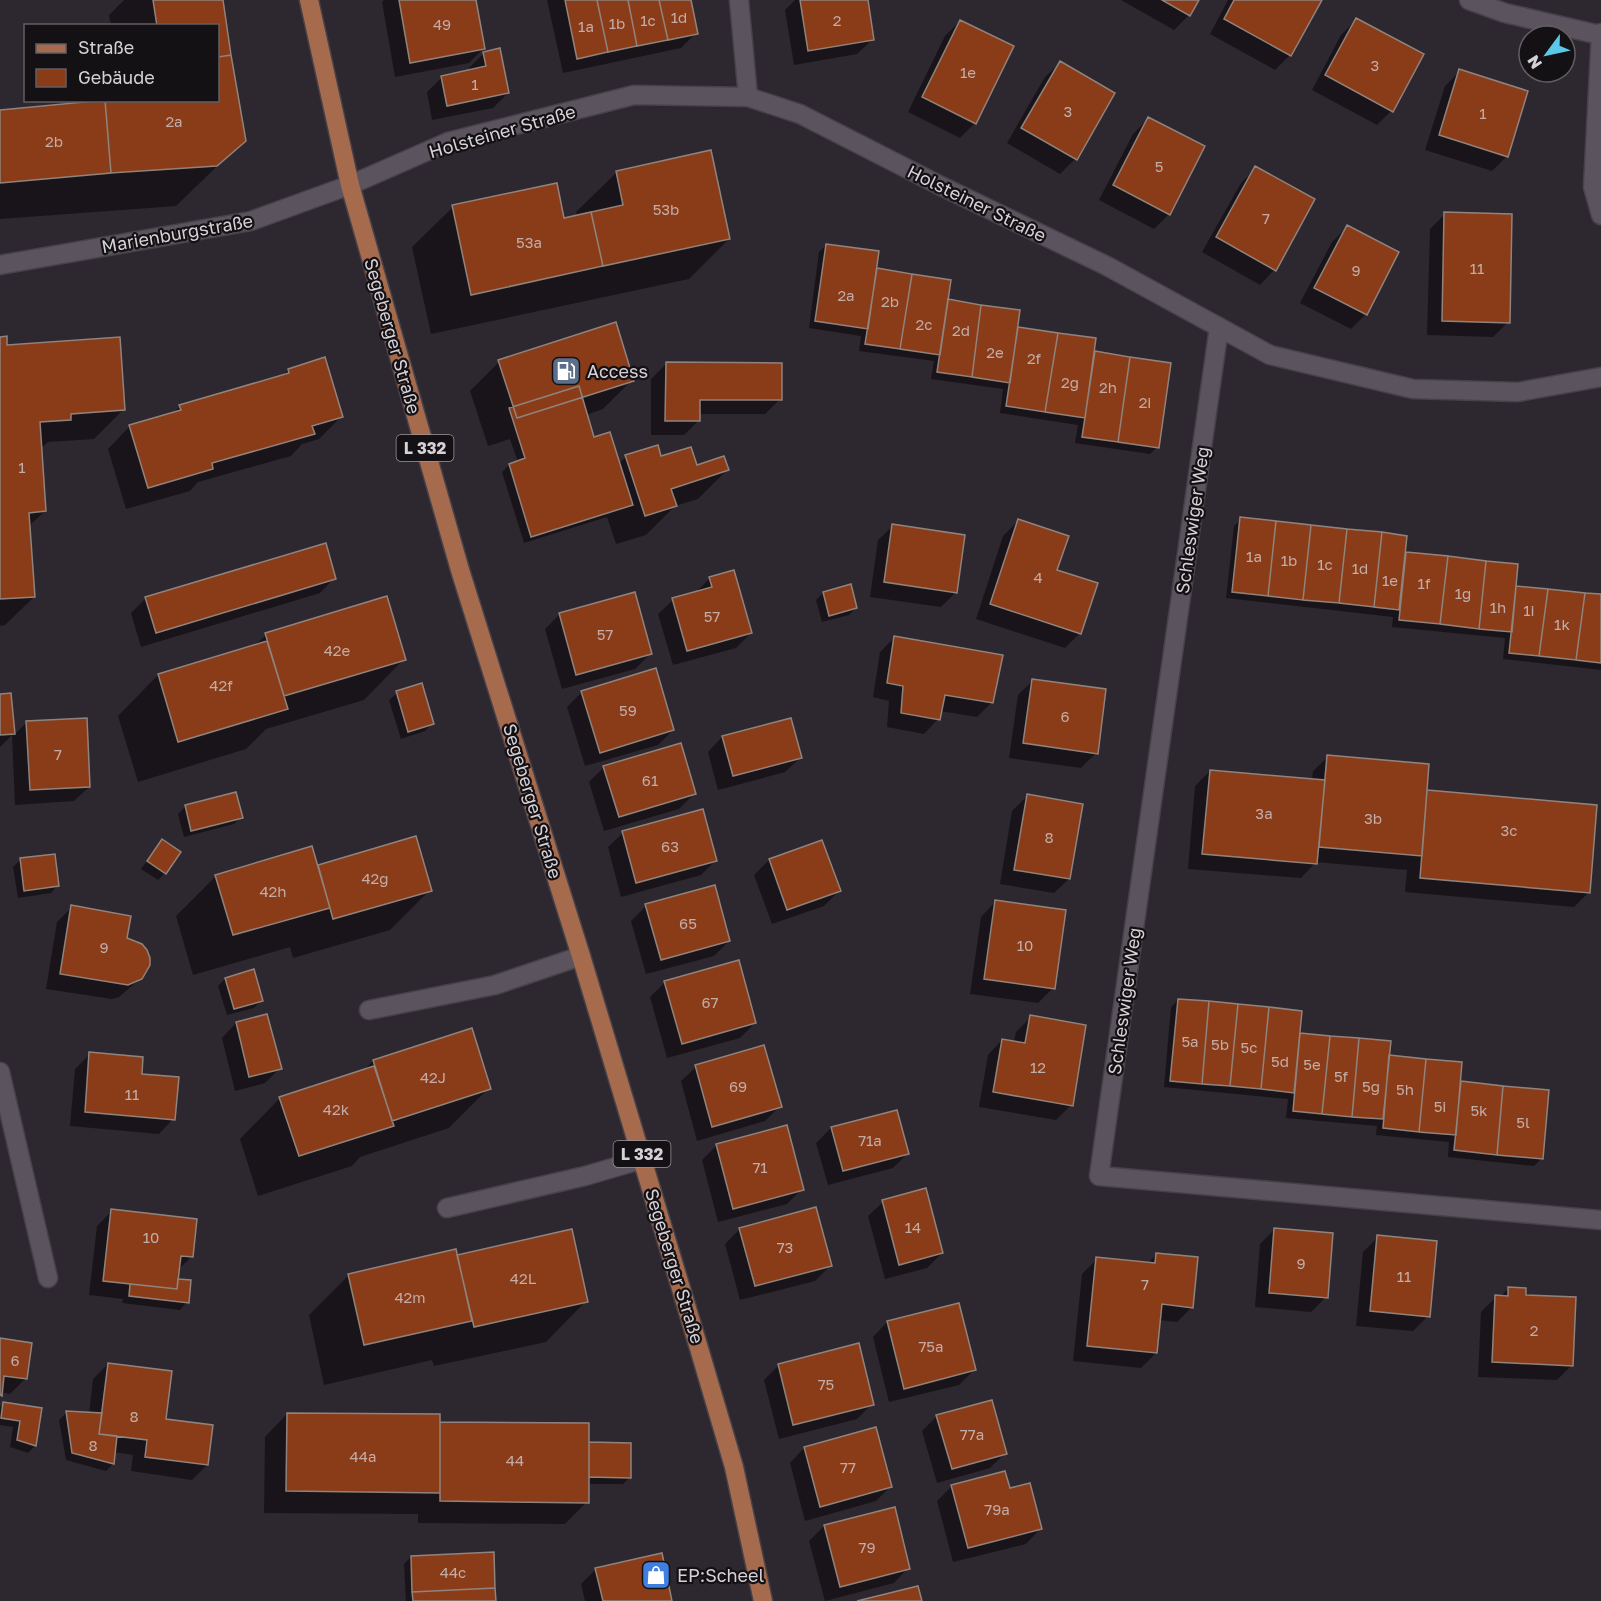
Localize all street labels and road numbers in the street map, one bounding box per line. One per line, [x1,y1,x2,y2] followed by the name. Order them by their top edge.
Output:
[426,100,578,162] street label: Holsteiner Straße
[904,160,1050,246] street label: Holsteiner Straße
[99,209,255,257] street label: Marienburgstraße
[360,256,426,416] street label: Segeberger Straße
[396,435,454,461] road number: L 332
[1171,445,1213,595] street label: Schleswiger Weg
[499,721,567,881] street label: Segeberger Straße
[1103,926,1145,1076] street label: Schleswiger Weg
[614,1141,670,1167] road number: L 332
[641,1186,709,1346] street label: Segeberger Straße

